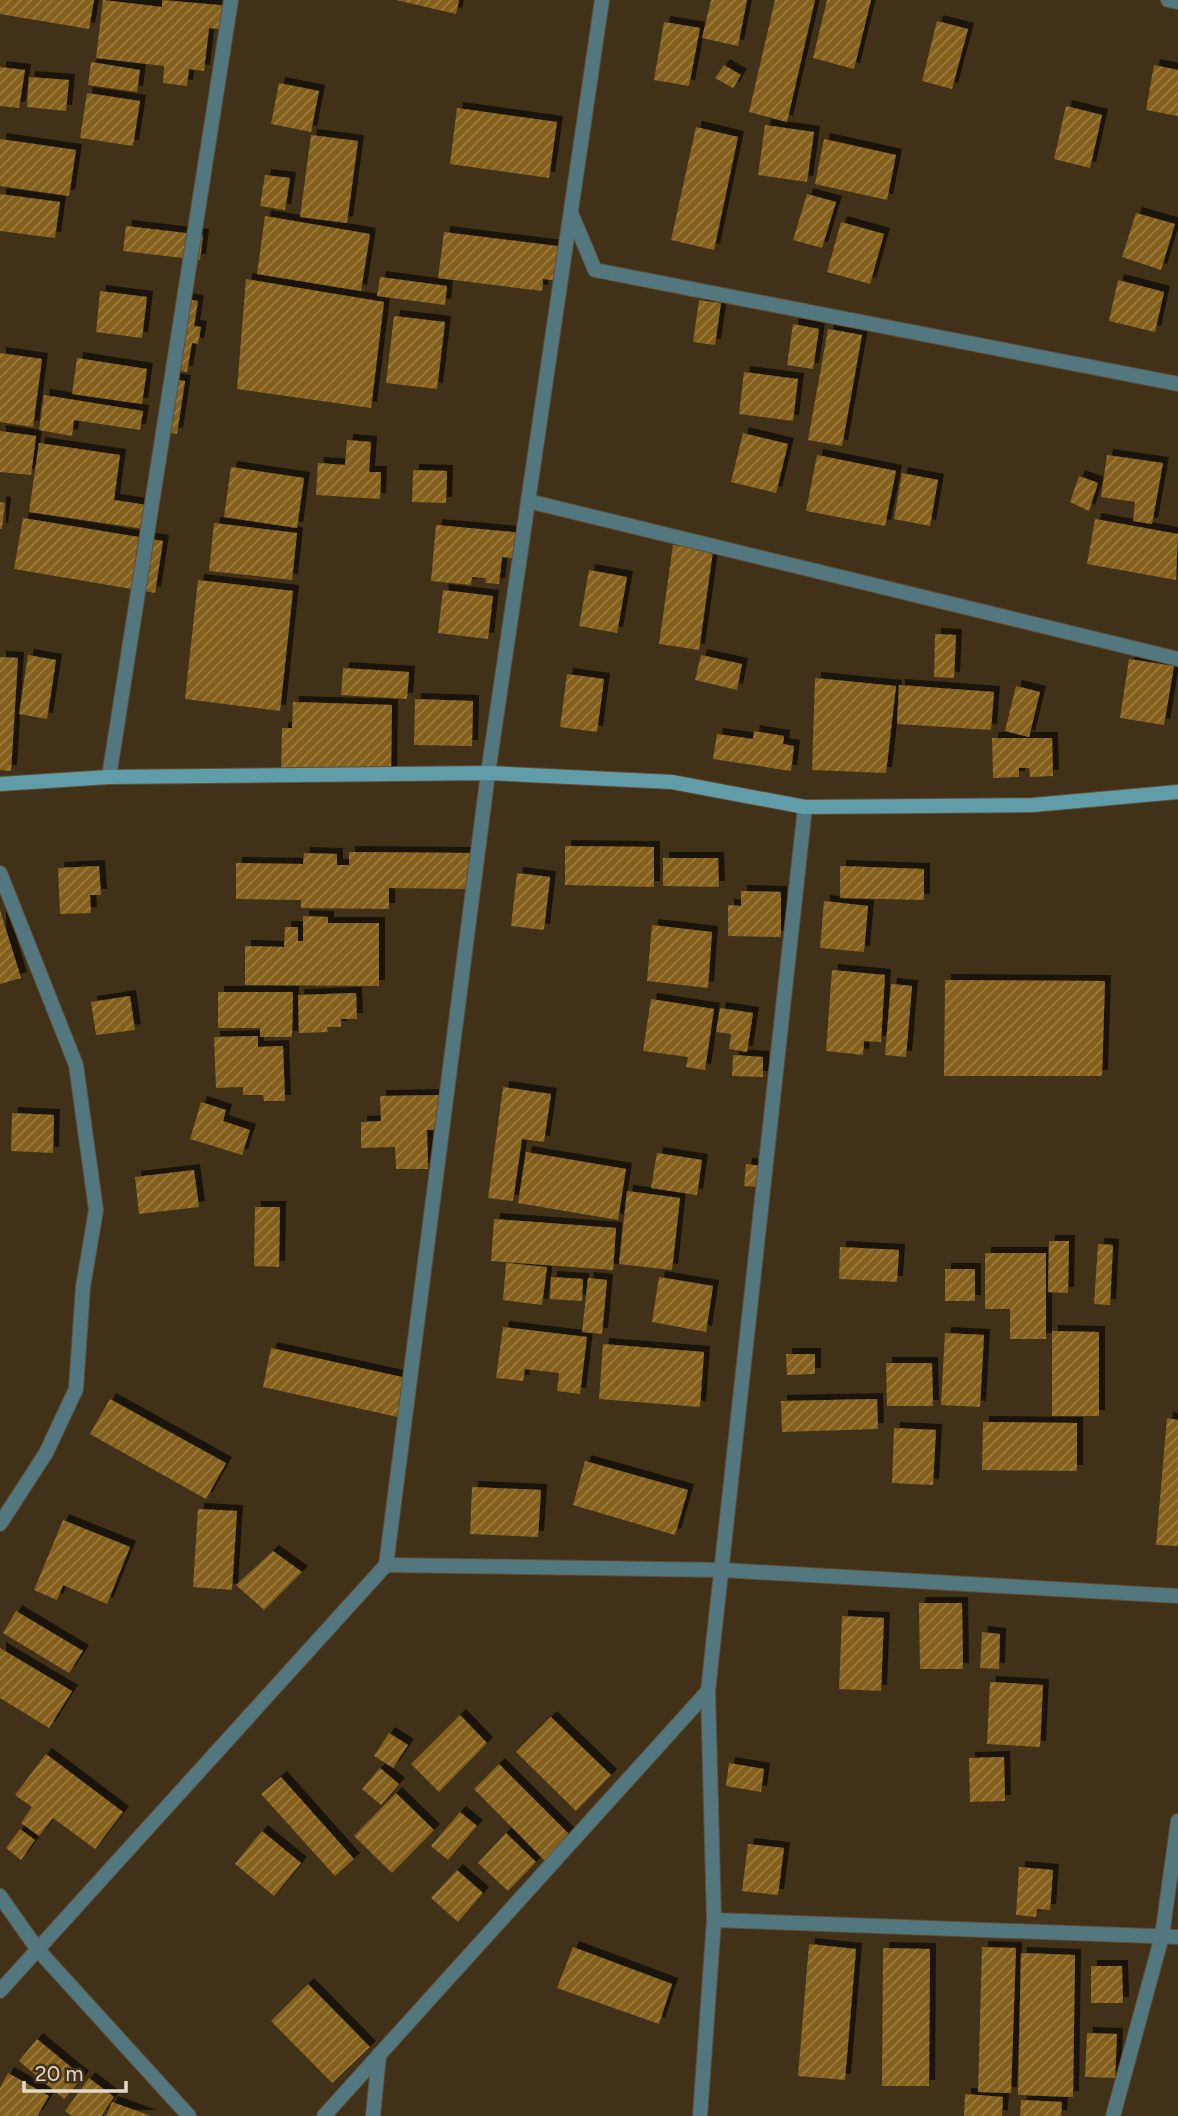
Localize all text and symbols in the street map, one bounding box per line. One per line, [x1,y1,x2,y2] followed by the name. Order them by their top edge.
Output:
[24,2050,126,2094] scale bar
[35,2061,83,2086] text: 20 m

